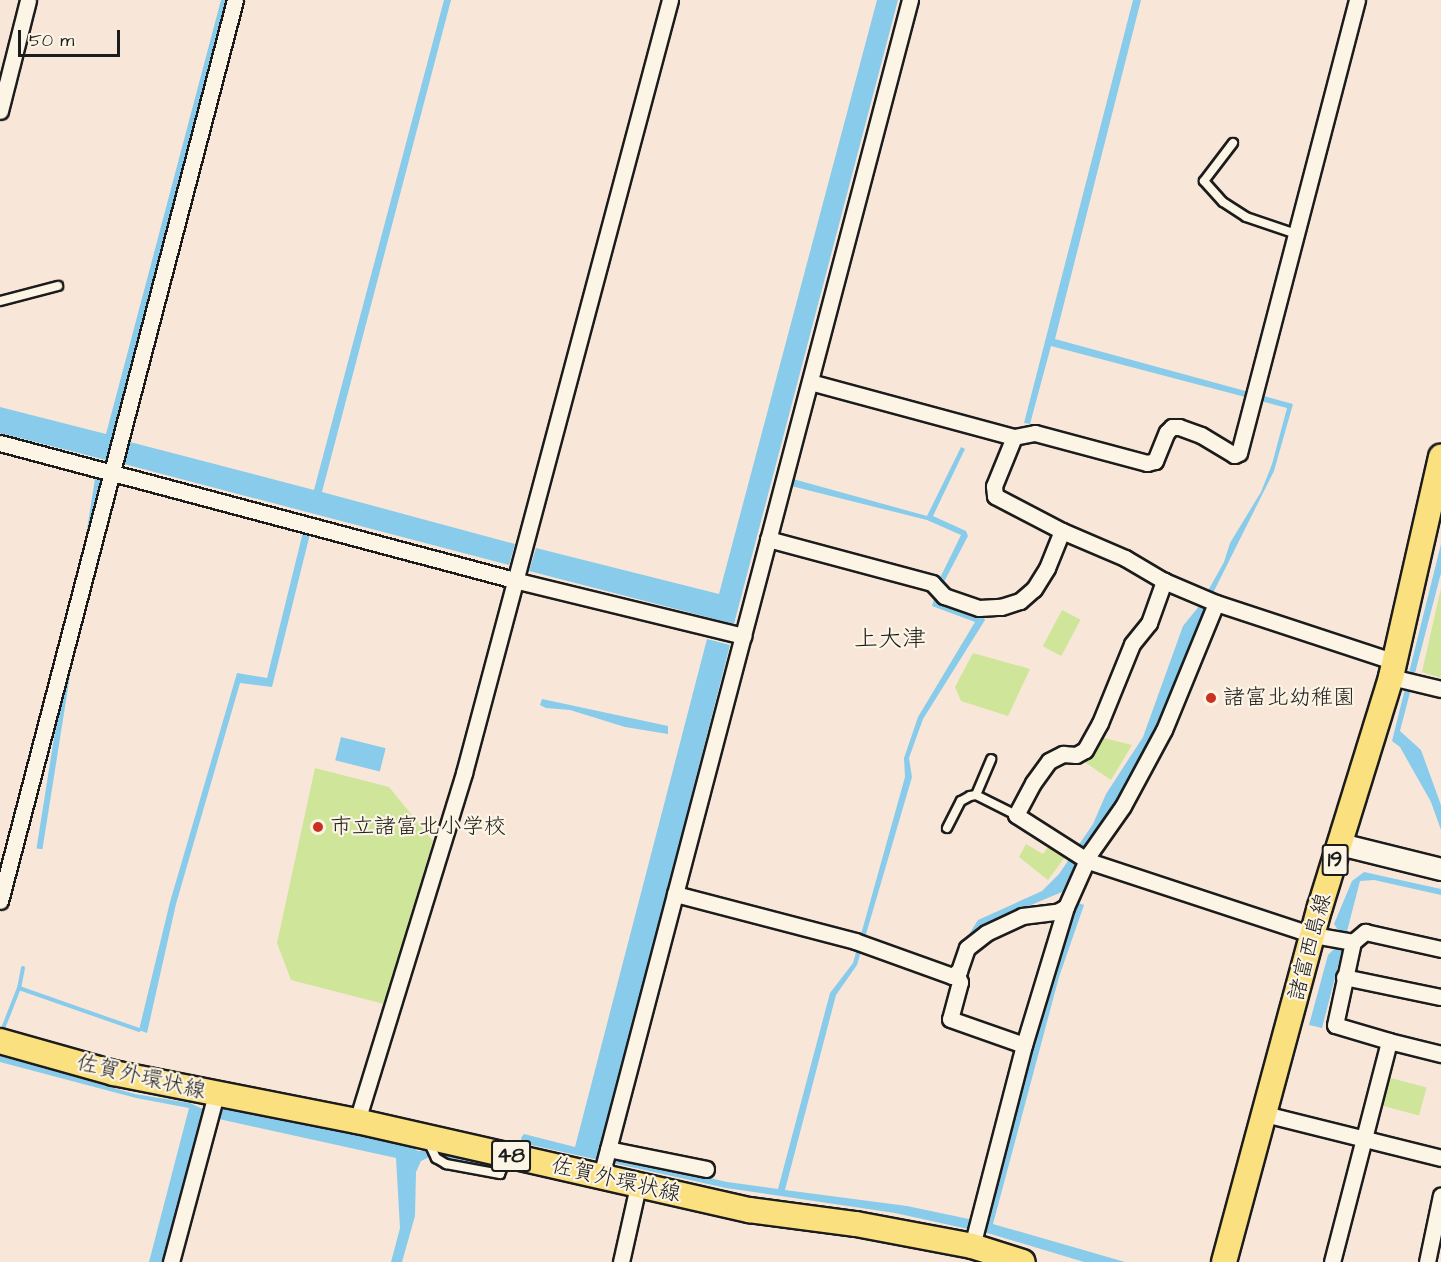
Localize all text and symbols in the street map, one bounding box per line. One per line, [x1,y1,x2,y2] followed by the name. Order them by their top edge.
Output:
[21,18,123,56] scale bar
[29,28,74,53] text: 50 m
[854,626,926,654] district label: 上大津
[1223,685,1355,711] place label: 諸富北幼稚園
[1204,691,1218,705] marker: 諸富北幼稚園
[330,814,506,840] place label: 市立諸富北小学校
[311,820,325,834] marker: 市立諸富北小学校
[1322,842,1348,878] road number: 19
[1283,890,1337,1004] street label: 諸富西島線
[74,1049,208,1105] street label: 佐賀外環状線
[490,1138,532,1174] road number: 48
[549,1152,683,1208] street label: 佐賀外環状線

